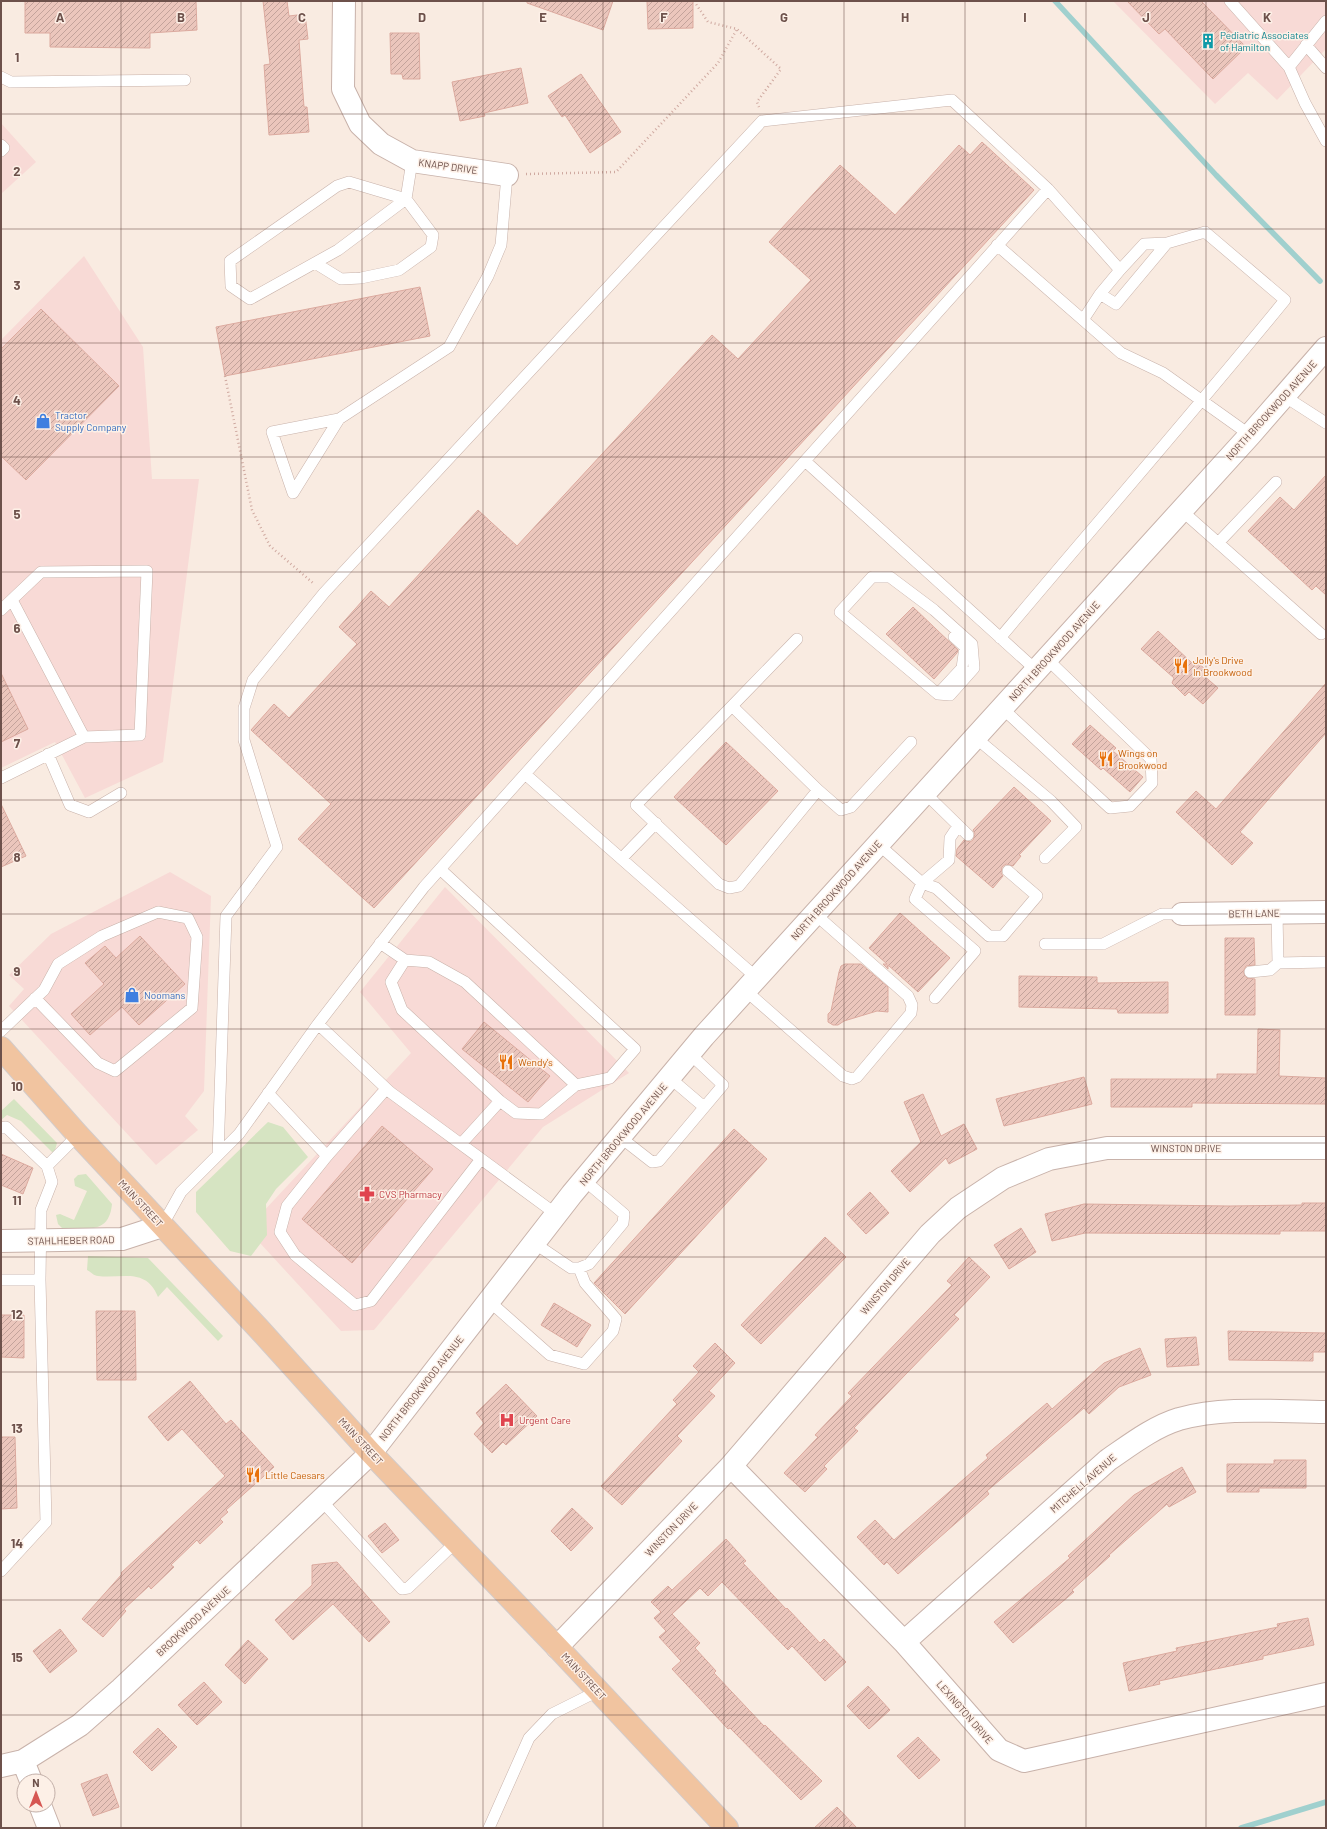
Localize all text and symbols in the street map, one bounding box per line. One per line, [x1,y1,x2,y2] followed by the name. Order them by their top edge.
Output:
[56,9,65,25] text: A
[177,9,185,25] text: B
[298,9,306,25] text: C
[418,9,426,25] text: D
[539,9,547,25] text: E
[660,9,668,25] text: F
[780,9,788,25] text: G
[901,9,909,25] text: H
[1023,9,1027,25] text: I
[1142,9,1150,25] text: J
[1263,9,1271,25] text: K
[1220,29,1309,53] place label: Pediatric Associates of Hamilton
[1199,32,1217,50] building icon: Pediatric Associates of Hamilton
[15,49,19,65] text: 1
[418,156,478,176] street label: KNAPP DRIVE
[13,163,21,179] text: 2
[13,277,21,293] text: 3
[1223,358,1319,462] street label: NORTH BROOKWOOD AVENUE
[13,392,21,408] text: 4
[55,409,127,433] place label: Tractor Supply Company
[34,412,52,430] shop icon: Tractor Supply Company
[13,506,21,522] text: 5
[1006,599,1102,703] street label: NORTH BROOKWOOD AVENUE
[14,620,21,636] text: 6
[1193,654,1252,678] place label: Jolly's Drive In Brookwood
[1172,657,1190,675] restaurant icon: Jolly's Drive In Brookwood
[14,735,21,751] text: 7
[1118,747,1167,771] place label: Wings on Brookwood
[1097,750,1115,768] restaurant icon: Wings on Brookwood
[788,838,884,942] street label: NORTH BROOKWOOD AVENUE
[13,849,21,865] text: 8
[1228,907,1280,919] street label: BETH LANE
[14,963,21,979] text: 9
[123,986,141,1004] shop icon: Noomans
[144,989,185,1001] place label: Noomans
[497,1053,515,1071] restaurant icon: Wendy's
[518,1056,553,1068] place label: Wendy's
[11,1078,23,1094] text: 10
[577,1080,669,1188] street label: NORTH BROOKWOOD AVENUE
[1151,1142,1221,1154] street label: WINSTON DRIVE
[116,1177,166,1229] street label: MAIN STREET
[358,1185,376,1203] pharmacy icon: CVS Pharmacy
[379,1188,442,1200] place label: CVS Pharmacy
[12,1192,22,1208] text: 11
[28,1233,114,1247] street label: STAHLHEBER ROAD
[858,1255,912,1317] street label: WINSTON DRIVE
[11,1306,23,1322] text: 12
[376,1333,466,1443] street label: NORTH BROOKWOOD AVENUE
[498,1411,516,1429] hospital icon: Urgent Care
[519,1414,571,1426] place label: Urgent Care
[336,1415,386,1467] street label: MAIN STREET
[11,1420,23,1436] text: 13
[1047,1451,1119,1515] street label: MITCHELL AVENUE
[244,1466,262,1484] restaurant icon: Little Caesars
[265,1469,325,1481] place label: Little Caesars
[642,1499,700,1559] street label: WINSTON DRIVE
[11,1535,23,1551] text: 14
[154,1584,232,1658] street label: BROOKWOOD AVENUE
[11,1649,23,1665] text: 15
[559,1650,609,1702] street label: MAIN STREET
[934,1678,996,1746] street label: LEXINGTON DRIVE
[16,1773,56,1813] north arrow
[32,1776,40,1789] text: N

